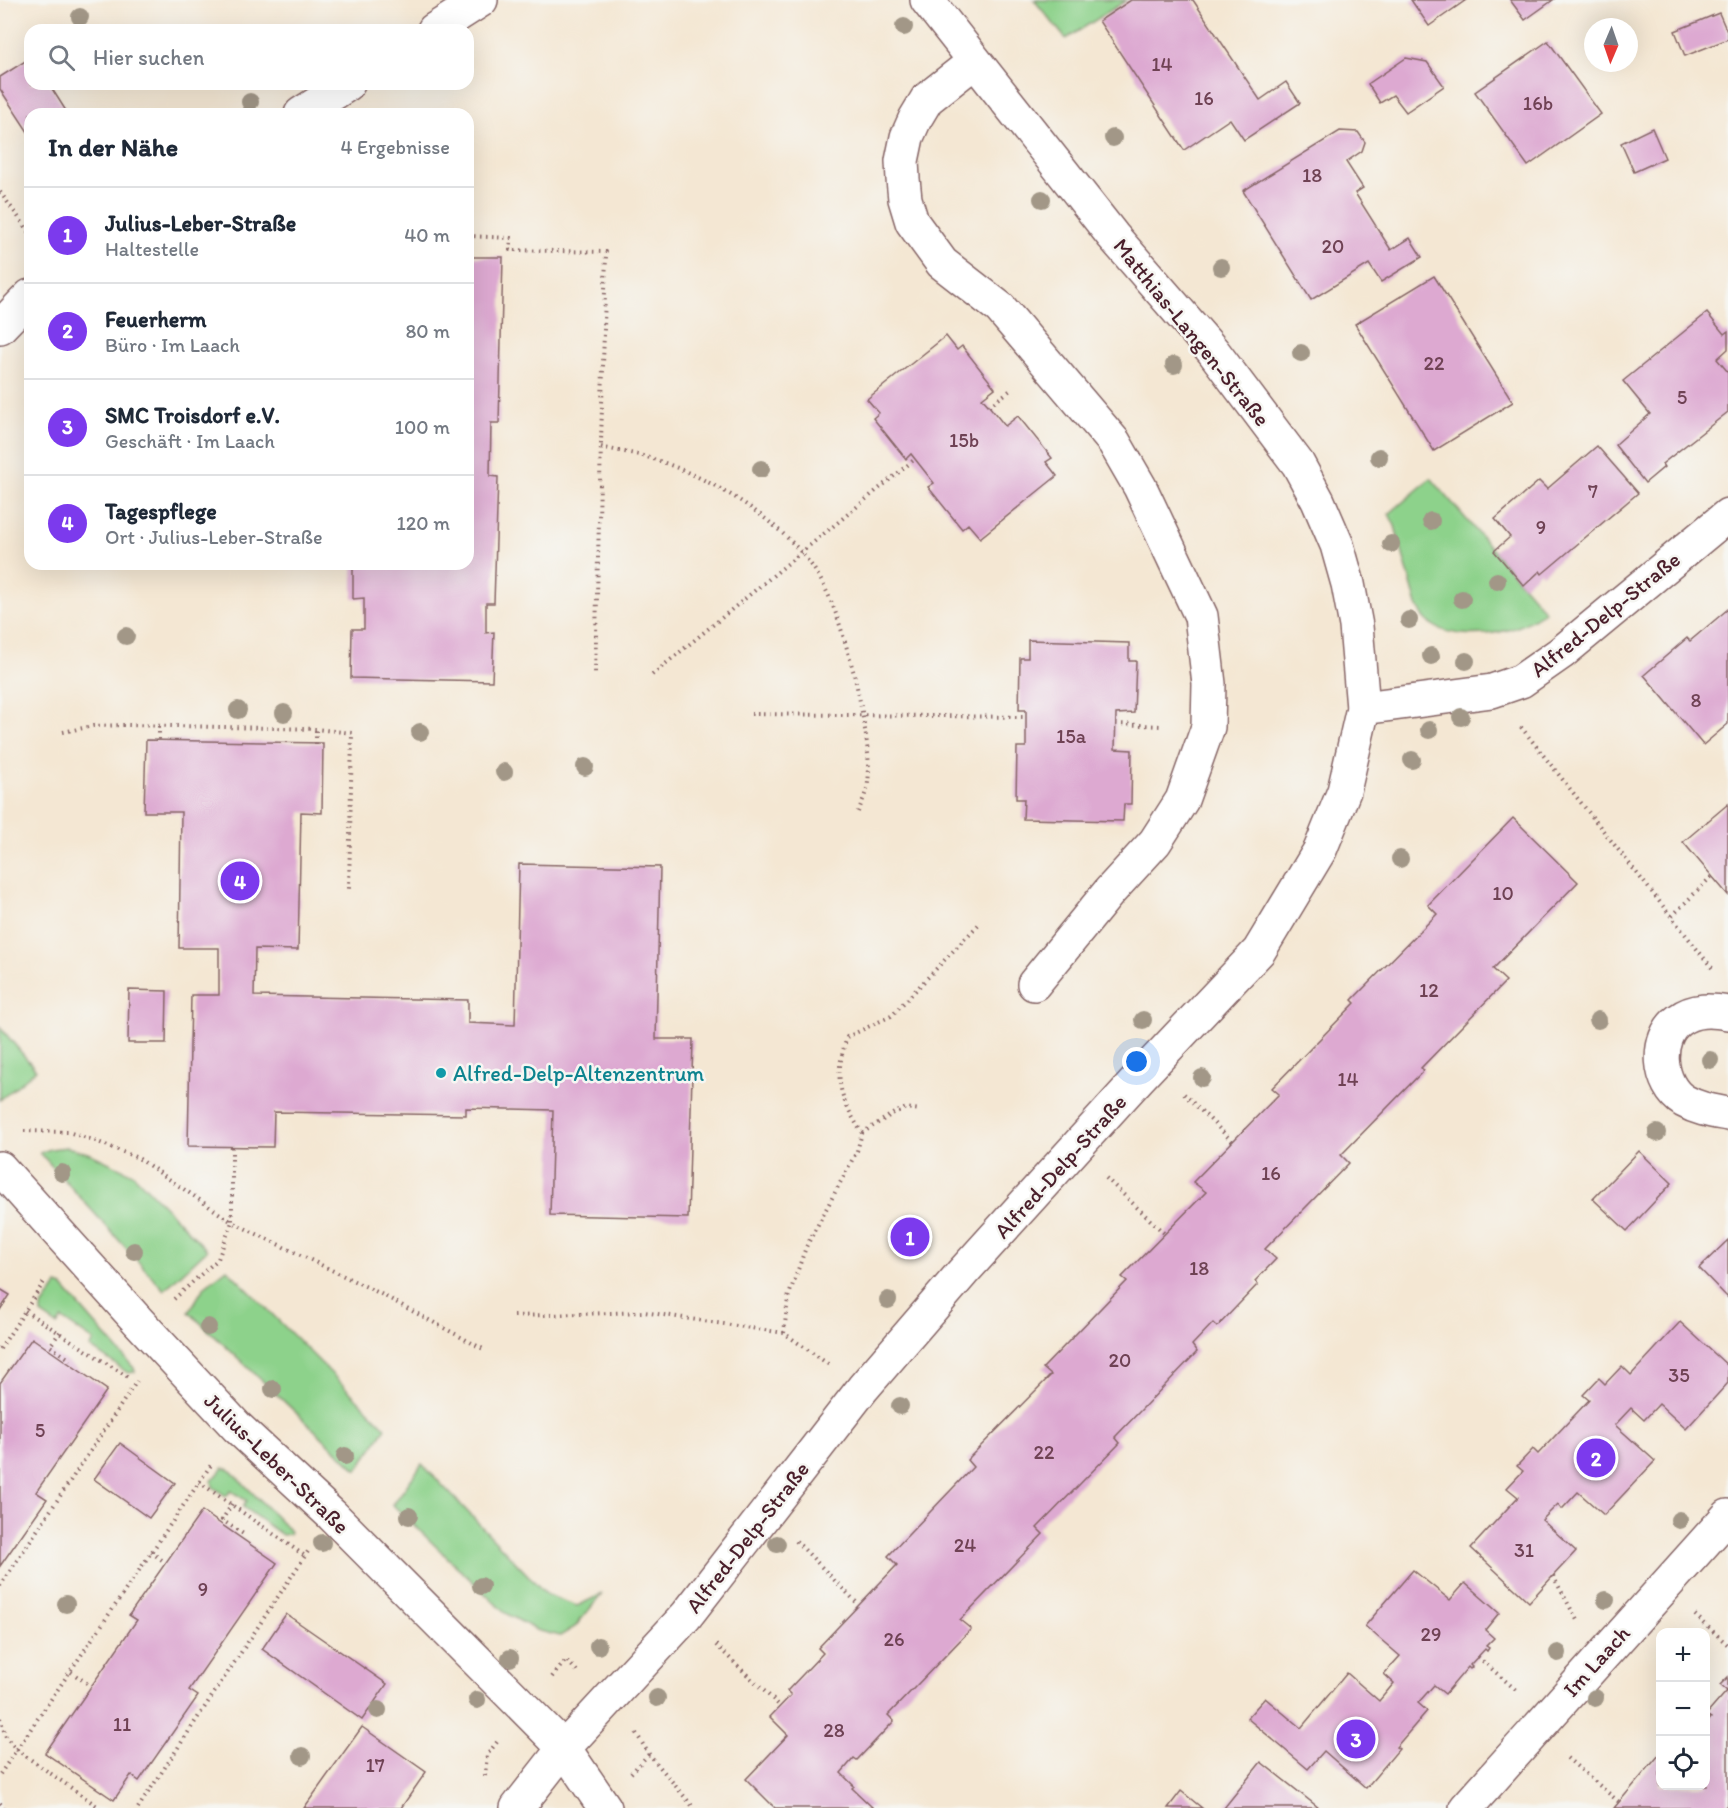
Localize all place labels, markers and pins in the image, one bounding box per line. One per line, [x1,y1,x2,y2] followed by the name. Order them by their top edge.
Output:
[220,858,260,904] pin: 4
[453,1060,705,1087] place label: Alfred-Delp-Altenzentrum
[434,1066,448,1080] marker: Alfred-Delp-Altenzentrum
[890,1214,930,1260] pin: 1
[1576,1436,1616,1480] pin: 2
[1336,1716,1376,1762] pin: 3

